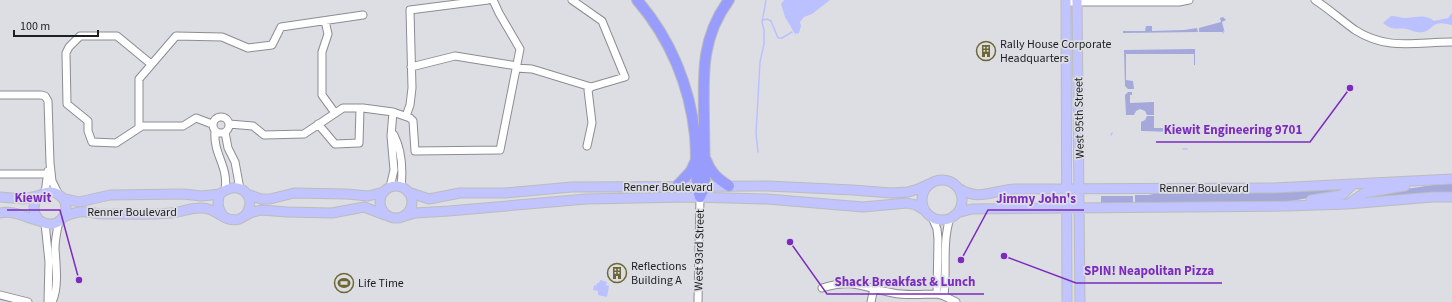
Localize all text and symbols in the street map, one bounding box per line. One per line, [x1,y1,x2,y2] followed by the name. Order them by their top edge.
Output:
[14,12,98,38] scale bar
[20,18,50,35] text: 100 m
[1000,36,1112,67] place label: Rally House Corporate Headquarters
[975,40,997,62] building icon: Rally House Corporate Headquarters
[1070,77,1089,159] street label: West 95th Street
[1156,117,1310,142] callout: Kiewit Engineering 9701
[1164,121,1302,139] text: Kiewit Engineering 9701
[623,179,713,196] street label: Renner Boulevard
[1159,180,1249,197] street label: Renner Boulevard
[7,185,60,210] callout: Kiewit
[988,185,1084,210] callout: Jimmy John's
[15,189,51,207] text: Kiewit
[996,190,1076,208] text: Jimmy John's
[87,204,177,221] street label: Renner Boulevard
[690,209,709,291] street label: West 93rd Street
[631,258,687,289] place label: Reflections Building A
[1076,258,1222,283] callout: SPIN! Neapolitan Pizza
[606,262,628,284] building icon: Reflections Building A
[1084,262,1214,280] text: SPIN! Neapolitan Pizza
[827,269,984,294] callout: Shack Breakfast & Lunch
[333,272,355,294] sports icon: Life Time
[834,273,976,291] text: Shack Breakfast & Lunch
[358,275,404,292] place label: Life Time

